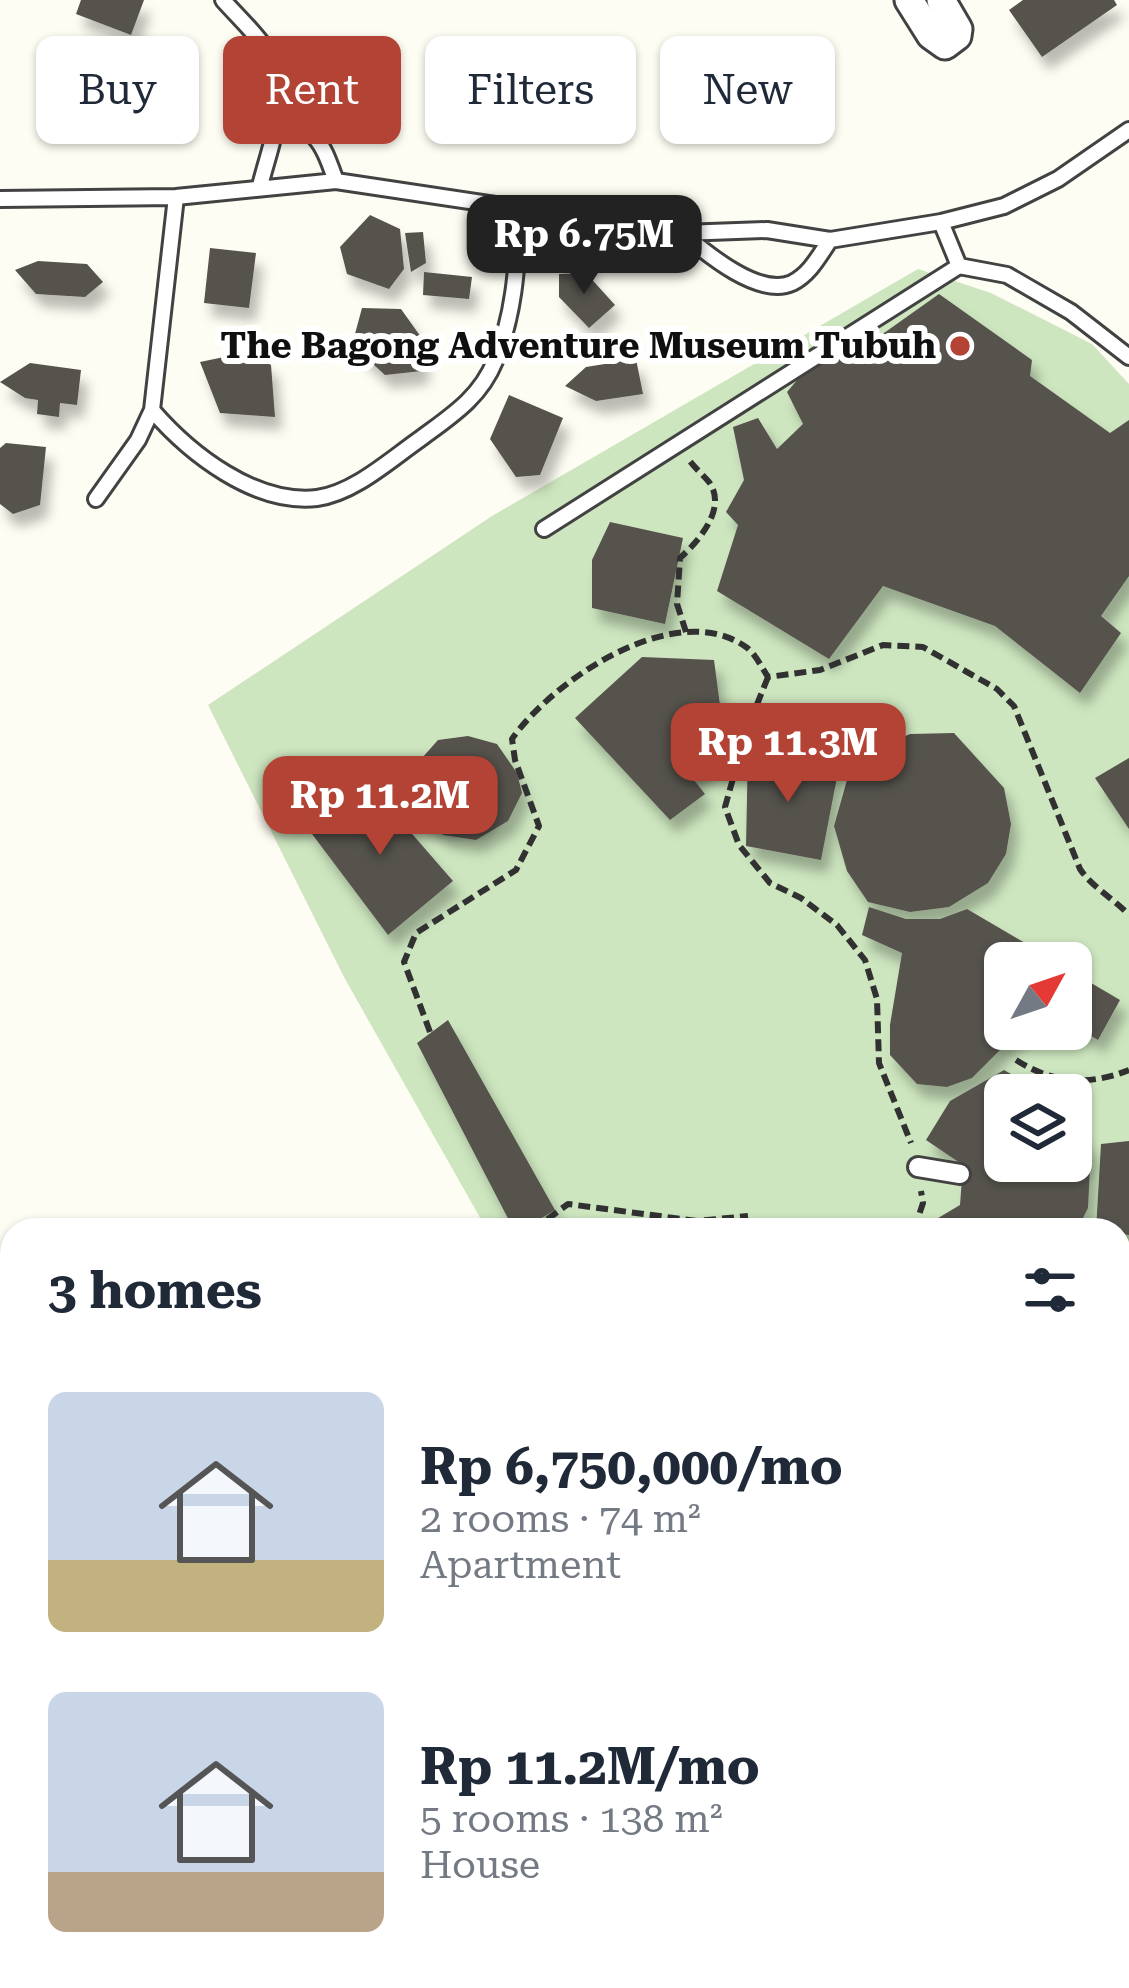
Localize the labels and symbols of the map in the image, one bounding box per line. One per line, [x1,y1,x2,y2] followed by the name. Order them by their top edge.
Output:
[460,195,708,297] pin: Rp 6.75M
[220,325,936,367] place label: The Bagong Adventure Museum Tubuh
[947,333,973,359] marker: The Bagong Adventure Museum Tubuh
[664,703,912,805] pin: Rp 11.3M
[256,756,504,858] pin: Rp 11.2M
[984,942,1092,1050] north arrow

